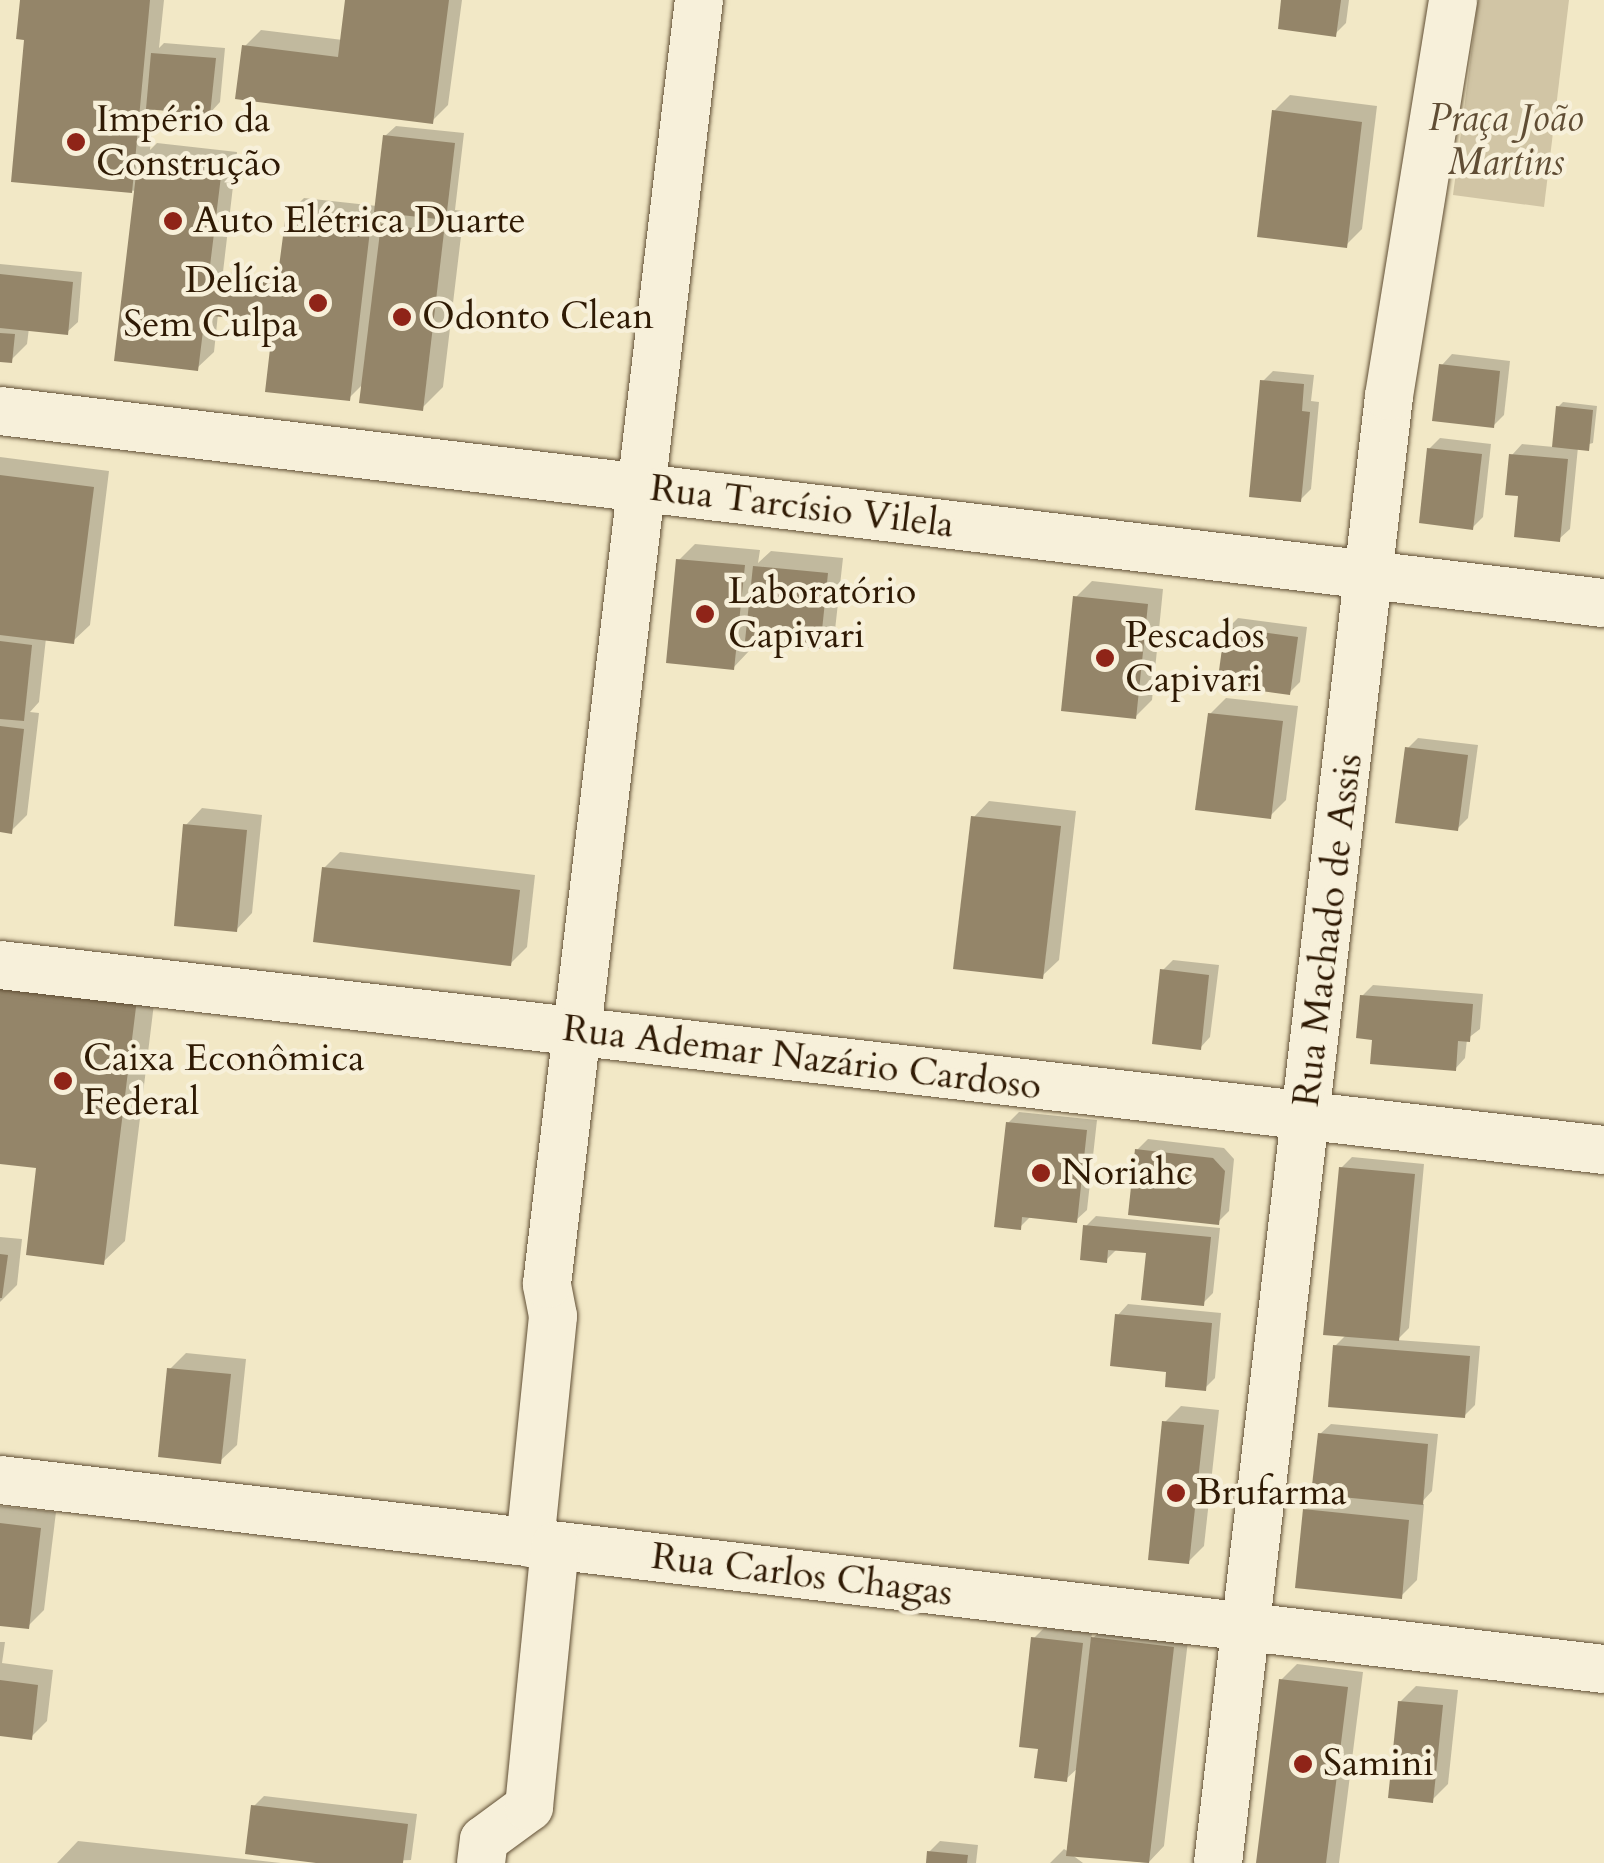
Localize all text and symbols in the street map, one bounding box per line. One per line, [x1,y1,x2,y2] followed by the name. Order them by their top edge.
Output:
[1428,96,1584,185] park label: Praça João Martins
[96,97,281,186] place label: Império da Construção
[65,131,87,153] marker: Império da Construção
[193,198,526,244] place label: Auto Elétrica Duarte
[162,210,184,232] marker: Auto Elétrica Duarte
[123,258,298,348] place label: Delícia Sem Culpa
[307,292,329,314] marker: Delícia Sem Culpa
[422,294,654,340] place label: Odonto Clean
[391,306,413,328] marker: Odonto Clean
[647,466,957,548] street label: Rua Tarcísio Vilela
[728,569,916,658] place label: Laboratório Capivari
[692,601,718,627] marker: Laboratório Capivari
[1125,613,1265,702] place label: Pescados Capivari
[1094,647,1116,669] marker: Pescados Capivari
[1284,751,1372,1109] street label: Rua Machado de Assis
[560,1006,1044,1110] street label: Rua Ademar Nazário Cardoso
[83,1036,365,1126] place label: Caixa Econômica Federal
[52,1070,74,1092] marker: Caixa Econômica Federal
[1061,1150,1193,1196] place label: Noriahc
[1030,1162,1052,1184] marker: Noriahc
[1196,1470,1347,1516] place label: Brufarma
[1165,1482,1187,1504] marker: Brufarma
[649,1534,955,1616] street label: Rua Carlos Chagas
[1323,1741,1434,1787] place label: Samini
[1292,1753,1314,1775] marker: Samini

